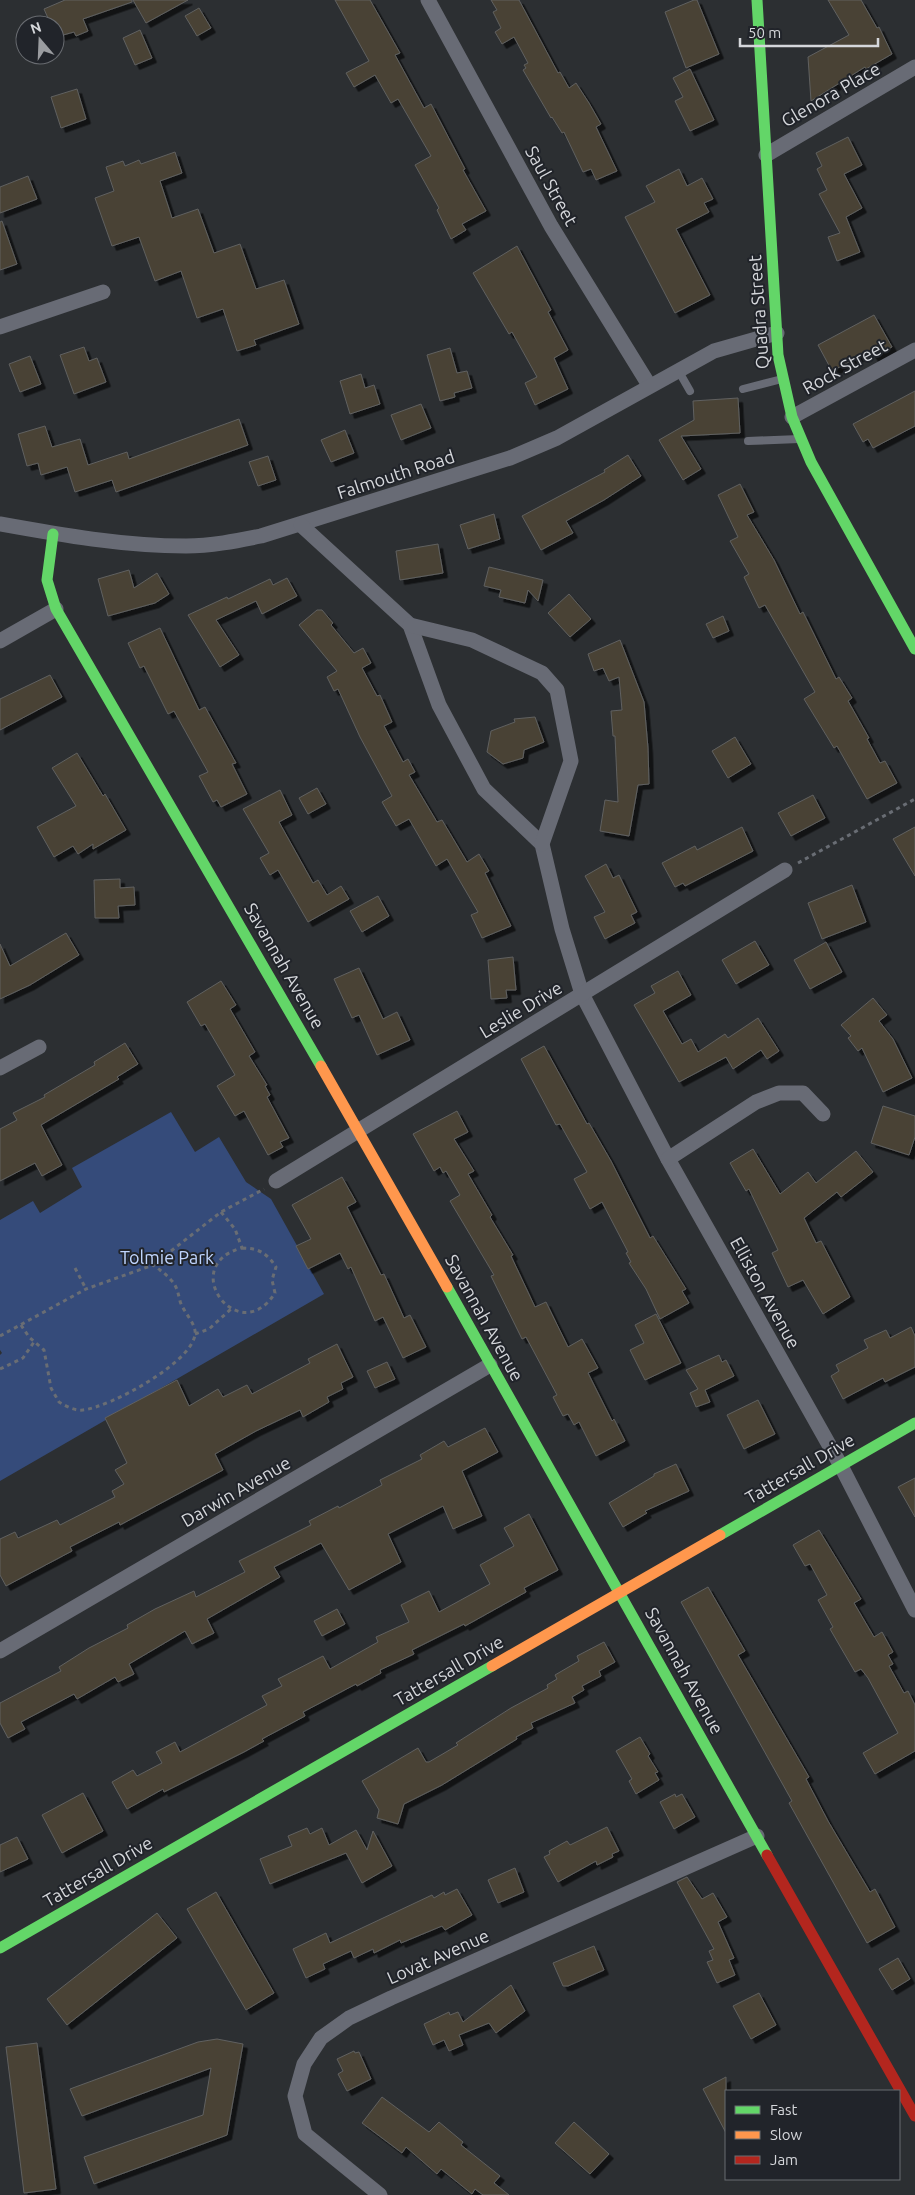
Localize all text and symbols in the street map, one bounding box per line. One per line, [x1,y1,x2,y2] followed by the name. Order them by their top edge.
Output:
[15,15,65,65] north arrow
[740,15,878,47] scale bar
[28,18,43,37] text: N
[748,24,781,41] text: 50 m
[778,58,883,130] street label: Glenora Place
[522,142,582,229] street label: Saul Street
[744,254,773,370] street label: Quadra Street
[799,335,890,398] street label: Rock Street
[335,446,457,502] street label: Falmouth Road
[241,899,329,1032] street label: Savannah Avenue
[476,977,565,1042] street label: Leslie Drive
[727,1233,805,1352] street label: Elliston Avenue
[120,1247,214,1267] park label: Tolmie Park
[442,1251,528,1384] street label: Savannah Avenue
[741,1429,858,1507] street label: Tattersall Drive
[177,1452,294,1530] street label: Darwin Avenue
[642,1604,728,1737] street label: Savannah Avenue
[390,1631,507,1709] street label: Tattersall Drive
[39,1832,156,1910] street label: Tattersall Drive
[384,1925,492,1987] street label: Lovat Avenue
[725,2090,900,2180] legend
[770,2101,798,2118] text: Fast
[770,2126,803,2143] text: Slow
[770,2151,798,2168] text: Jam

